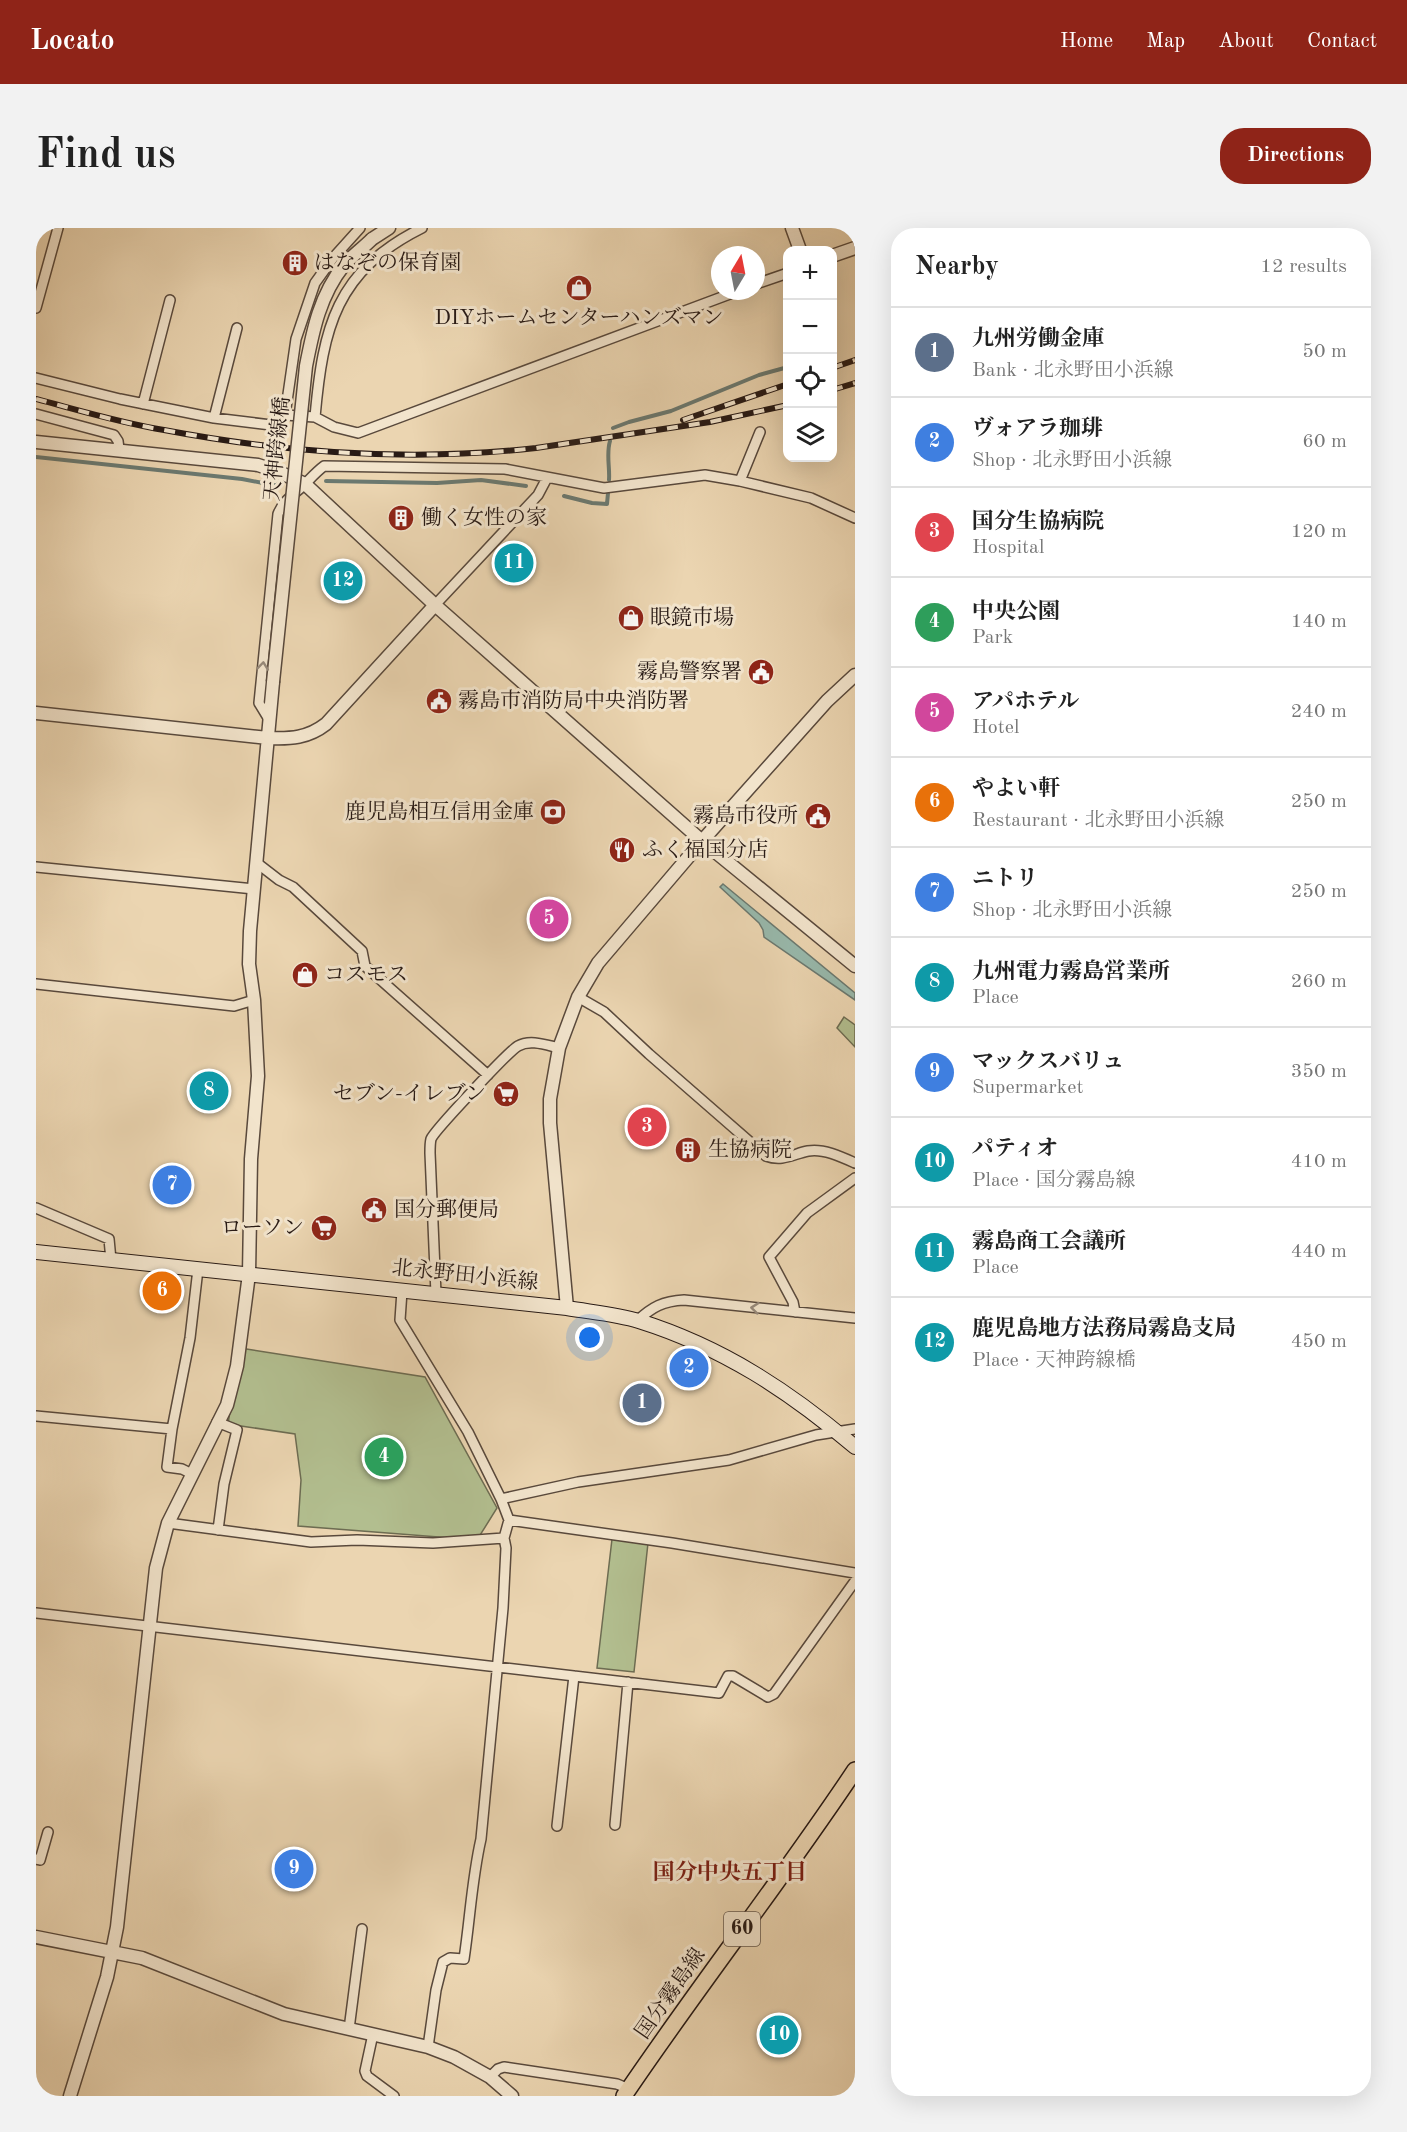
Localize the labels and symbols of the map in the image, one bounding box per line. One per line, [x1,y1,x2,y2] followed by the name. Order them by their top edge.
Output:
[711,246,765,300] north arrow
[280,248,310,278] building icon: はなぞの保育園
[314,251,461,274] place label: はなぞの保育園
[564,273,594,303] shop icon: DIYホームセンターハンズマン
[434,306,724,329] place label: DIYホームセンターハンズマン
[260,395,294,502] street label: 天神跨線橋
[386,503,416,533] building icon: 働く女性の家
[421,506,547,529] place label: 働く女性の家
[494,540,534,586] pin: 11
[324,558,362,604] pin: 12
[616,603,646,633] shop icon: 眼鏡市場
[650,606,734,629] place label: 眼鏡市場
[746,657,776,687] public building icon: 霧島警察署
[637,660,742,683] place label: 霧島警察署
[256,661,269,670] one-way arrow
[424,686,454,716] public building icon: 霧島市消防局中央消防署
[458,689,689,712] place label: 霧島市消防局中央消防署
[538,797,568,827] bank icon: 鹿児島相互信用金庫
[345,800,534,823] place label: 鹿児島相互信用金庫
[803,801,833,831] public building icon: 霧島市役所
[693,804,798,827] place label: 霧島市役所
[607,835,637,865] restaurant icon: ふく福国分店
[642,838,768,861] place label: ふく福国分店
[530,896,568,942] pin: 5
[290,960,320,990] shop icon: コスモス
[324,965,408,986] place label: コスモス
[190,1068,228,1114] pin: 8
[491,1079,521,1109] supermarket icon: セブン-イレブン
[333,1082,486,1105] place label: セブン-イレブン
[628,1104,666,1150] pin: 3
[673,1135,703,1165] building icon: 生協病院
[708,1138,792,1161] place label: 生協病院
[152,1162,192,1208] pin: 7
[359,1195,389,1225] public building icon: 国分郵便局
[394,1198,499,1221] place label: 国分郵便局
[309,1213,339,1243] supermarket icon: ローソン
[221,1218,304,1239] place label: ローソン
[391,1256,539,1294] street label: 北永野田小浜線
[142,1268,182,1314] pin: 6
[751,1302,760,1315] one-way arrow
[575,1323,604,1352] your location
[670,1346,708,1390] pin: 2
[622,1380,662,1426] pin: 1
[364,1434,404,1480] pin: 4
[274,1846,314,1892] pin: 9
[653,1860,807,1884] district label: 国分中央五丁目
[724,1912,760,1946] road number: 60
[631,1944,710,2043] street label: 国分霧島線
[760,2012,798,2058] pin: 10

